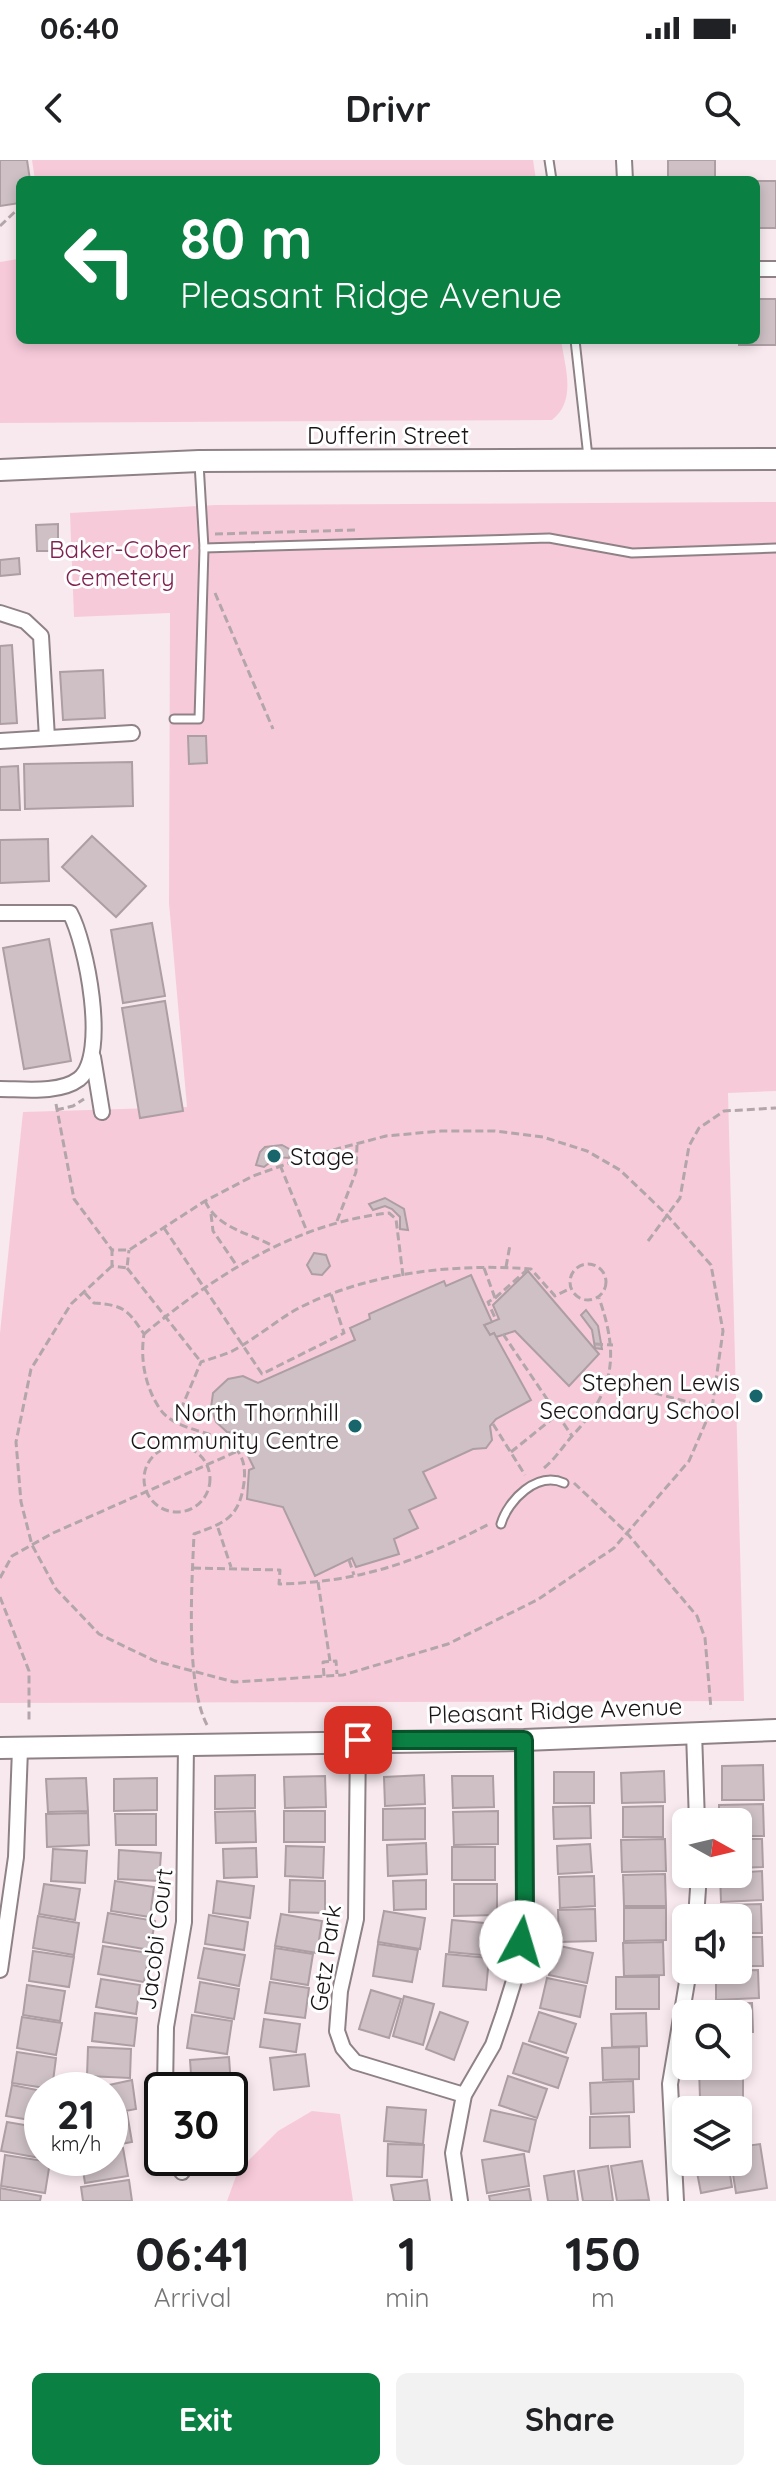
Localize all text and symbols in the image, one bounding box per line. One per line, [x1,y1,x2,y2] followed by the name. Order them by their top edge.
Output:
[40,9,119,47] text: 06:40
[32,86,76,130] icon: back
[345,86,431,131] text: Drivr
[700,86,744,130] icon: search
[180,203,312,273] text: 80 m
[48,208,152,312] icon: left
[180,272,562,317] text: Pleasant Ridge Avenue
[307,420,469,450] street label: Dufferin Street
[49,534,191,592] park label: Baker-Cober Cemetery
[290,1141,354,1171] place label: Stage
[265,1147,283,1165] marker: Stage
[540,1367,740,1425] place label: Stephen Lewis Secondary School
[747,1387,765,1405] marker: Stephen Lewis Secondary School
[131,1397,339,1455] place label: North Thornhill Community Centre
[346,1417,364,1435] marker: North Thornhill Community Centre
[427,1691,683,1729] street label: Pleasant Ridge Avenue
[324,1706,392,1774] pin
[336,1718,380,1762] icon: arrive
[672,1808,752,1888] north arrow
[672,1808,752,2176] map controls
[131,1866,179,2012] street label: Jacobi Court
[479,1900,563,1984] position arrow
[303,1903,347,2013] street label: Getz Park
[672,1904,752,1984] button: sound
[672,2000,752,2080] button: search
[144,2072,248,2176] speed limit sign: 30
[57,2089,95,2139] text: 21
[672,2096,752,2176] button: layers
[51,2131,101,2156] text: km/h
[135,2223,250,2283] text: 06:41
[398,2223,417,2283] text: 1
[565,2223,641,2283] text: 150
[154,2281,232,2314] text: Arrival
[385,2281,430,2314] text: min
[591,2281,615,2314] text: m
[32,2373,380,2465] button: Exit
[396,2373,744,2465] button: Share

